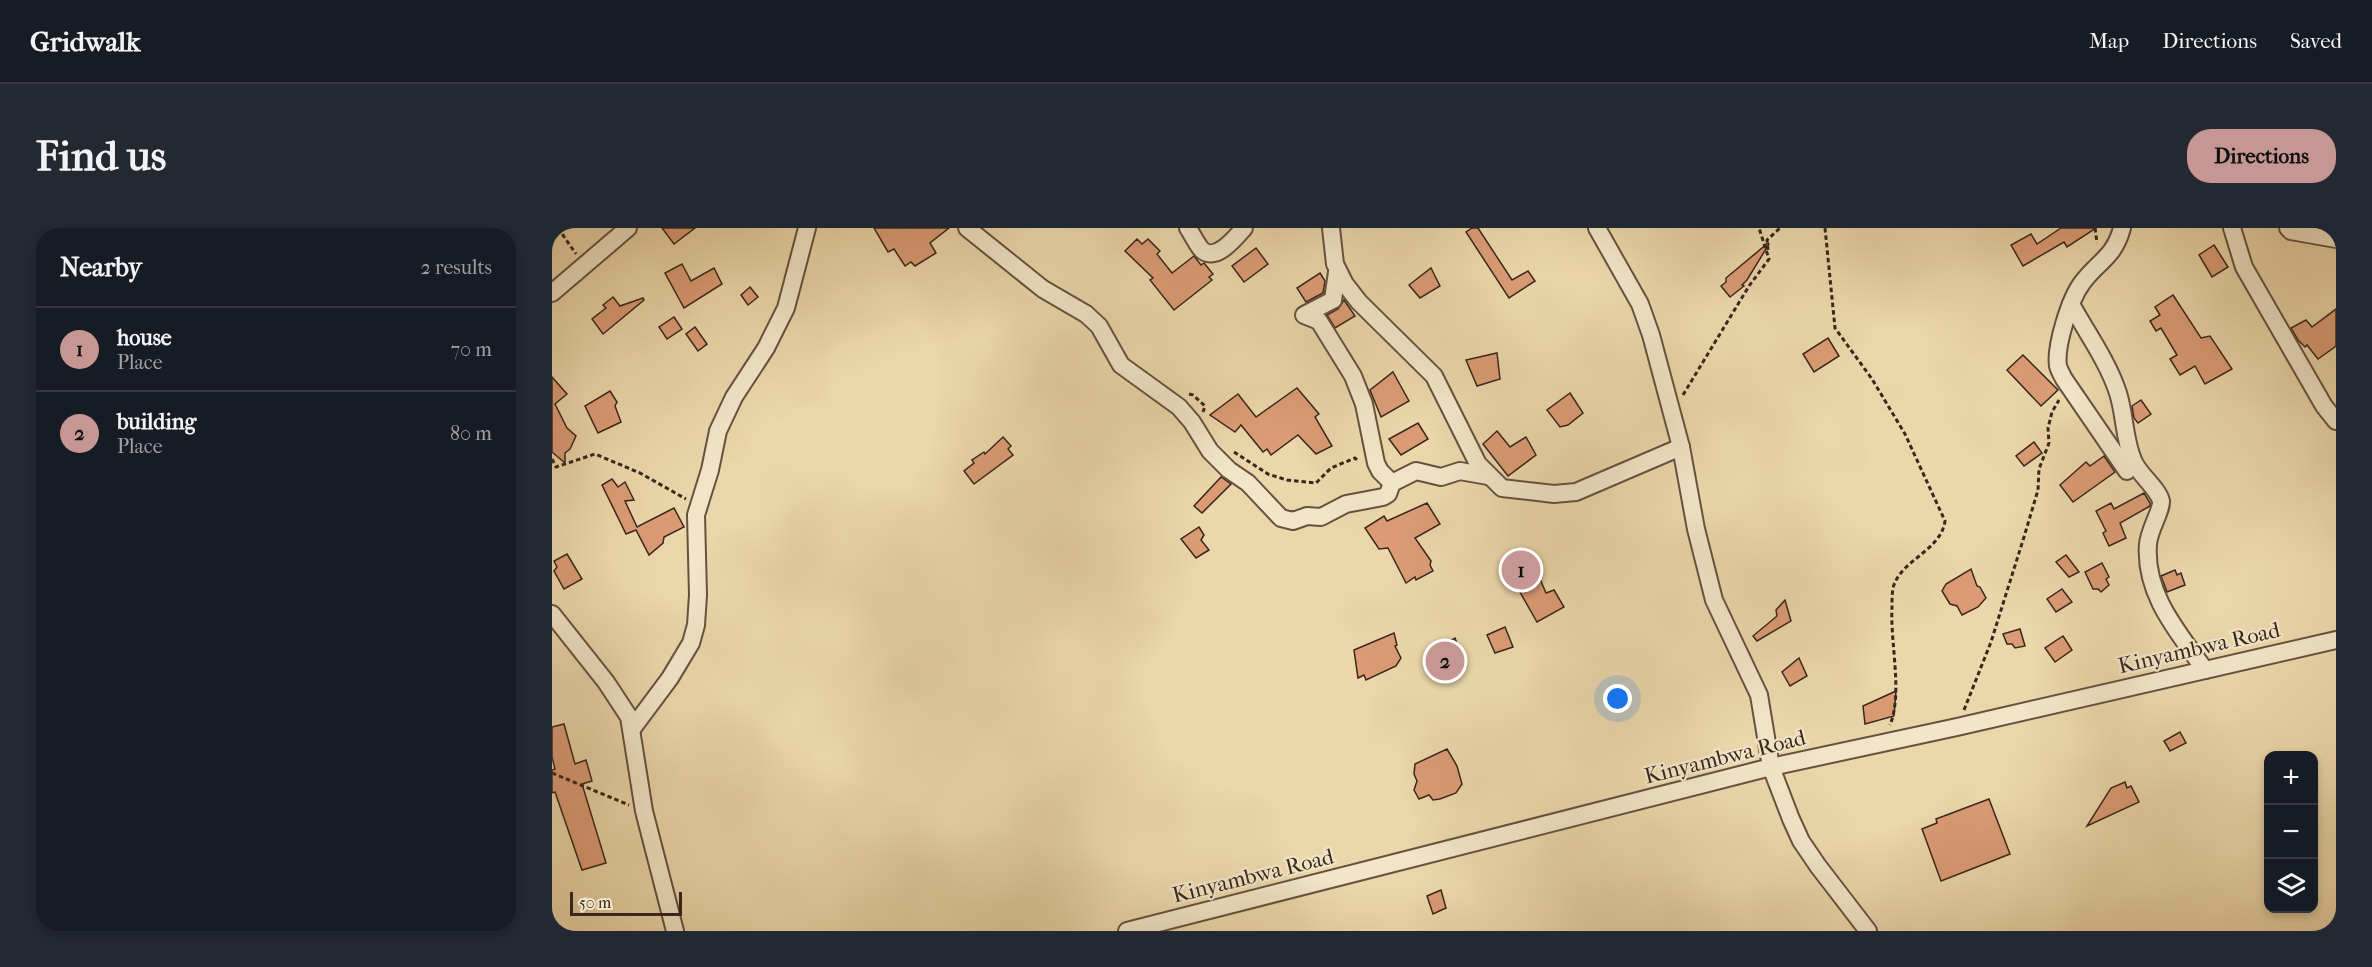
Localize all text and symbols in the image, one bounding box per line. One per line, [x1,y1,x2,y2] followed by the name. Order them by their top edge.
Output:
[30,25,141,58] text: Gridwalk
[2089,29,2129,53] text: Map
[2162,29,2257,53] text: Directions
[2290,29,2342,53] text: Saved
[2187,129,2336,183] button: Directions
[36,132,166,181] text: Find us
[60,252,142,283] text: Nearby
[421,256,492,279] text: 2 results
[117,325,172,351] text: house
[76,338,83,361] text: 1
[450,338,492,361] text: 70 m
[117,351,163,374] text: Place
[117,409,196,435] text: building
[74,422,85,445] text: 2
[450,422,492,445] text: 80 m
[117,435,163,458] text: Place
[1502,548,1540,592] pin: 1
[2115,616,2284,679] street label: Kinyambwa Road
[1426,638,1464,684] pin: 2
[1603,684,1632,713] your location
[1642,724,1809,790] street label: Kinyambwa Road
[2264,751,2318,913] map controls
[2264,751,2318,805] button: +
[2264,805,2318,859] button: −
[1170,843,1337,909] street label: Kinyambwa Road
[2264,859,2318,913] button: layers
[570,889,682,916] scale bar
[579,893,611,912] text: 50 m

